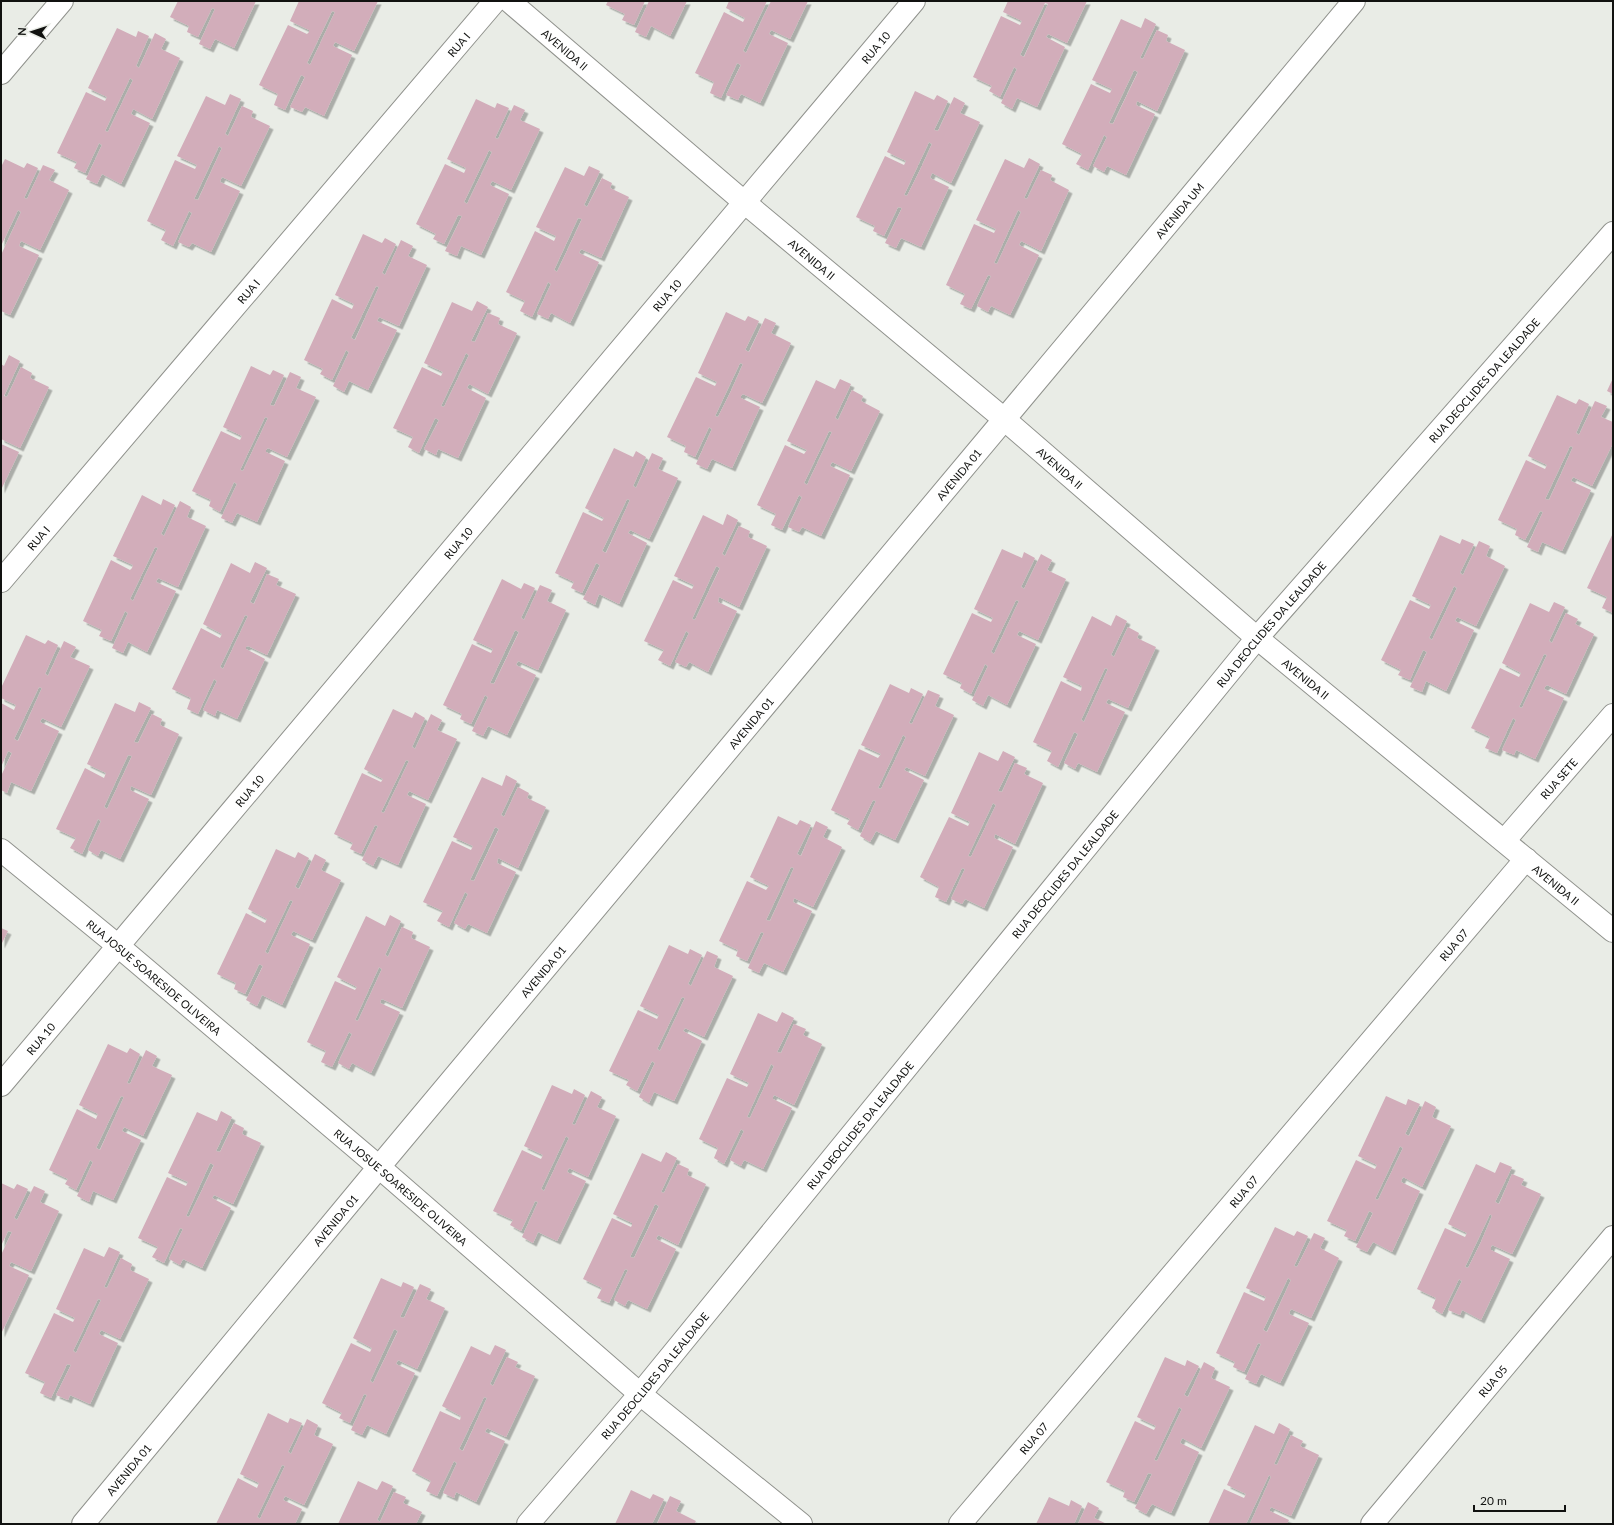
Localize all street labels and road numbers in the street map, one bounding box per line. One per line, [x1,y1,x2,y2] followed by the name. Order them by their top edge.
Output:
[540,26,591,72] street label: AVENIDA II
[858,28,893,66] street label: RUA 10
[444,29,472,59] street label: RUA I
[1152,180,1206,241] street label: AVENIDA UM
[786,236,838,282] street label: AVENIDA II
[234,276,262,306] street label: RUA I
[649,276,684,313] street label: RUA 10
[1426,315,1542,445] street label: RUA DEOCLIDES DA LEALDADE
[1034,444,1086,491] street label: AVENIDA II
[933,446,984,502] street label: AVENIDA 01
[24,523,52,552] street label: RUA I
[441,524,475,561] street label: RUA 10
[1213,558,1328,689] street label: RUA DEOCLIDES DA LEALDADE
[1280,655,1332,701] street label: AVENIDA II
[725,694,776,751] street label: AVENIDA 01
[1537,755,1580,801] street label: RUA SETE
[232,772,266,809] street label: RUA 10
[1009,807,1121,940] street label: RUA DEOCLIDES DA LEALDADE
[1530,861,1582,907] street label: AVENIDA II
[84,917,225,1038] street label: RUA JOSUE SOARESIDE OLIVEIRA
[1436,926,1470,963] street label: RUA 07
[518,943,568,1000] street label: AVENIDA 01
[23,1019,58,1057] street label: RUA 10
[804,1058,916,1191] street label: RUA DEOCLIDES DA LEALDADE
[332,1126,471,1248] street label: RUA JOSUE SOARESIDE OLIVEIRA
[1226,1173,1260,1210] street label: RUA 07
[310,1192,360,1248] street label: AVENIDA 01
[598,1309,711,1442] street label: RUA DEOCLIDES DA LEALDADE
[1475,1362,1509,1399] street label: RUA 05
[1016,1419,1050,1456] street label: RUA 07
[103,1441,153,1498] street label: AVENIDA 01

